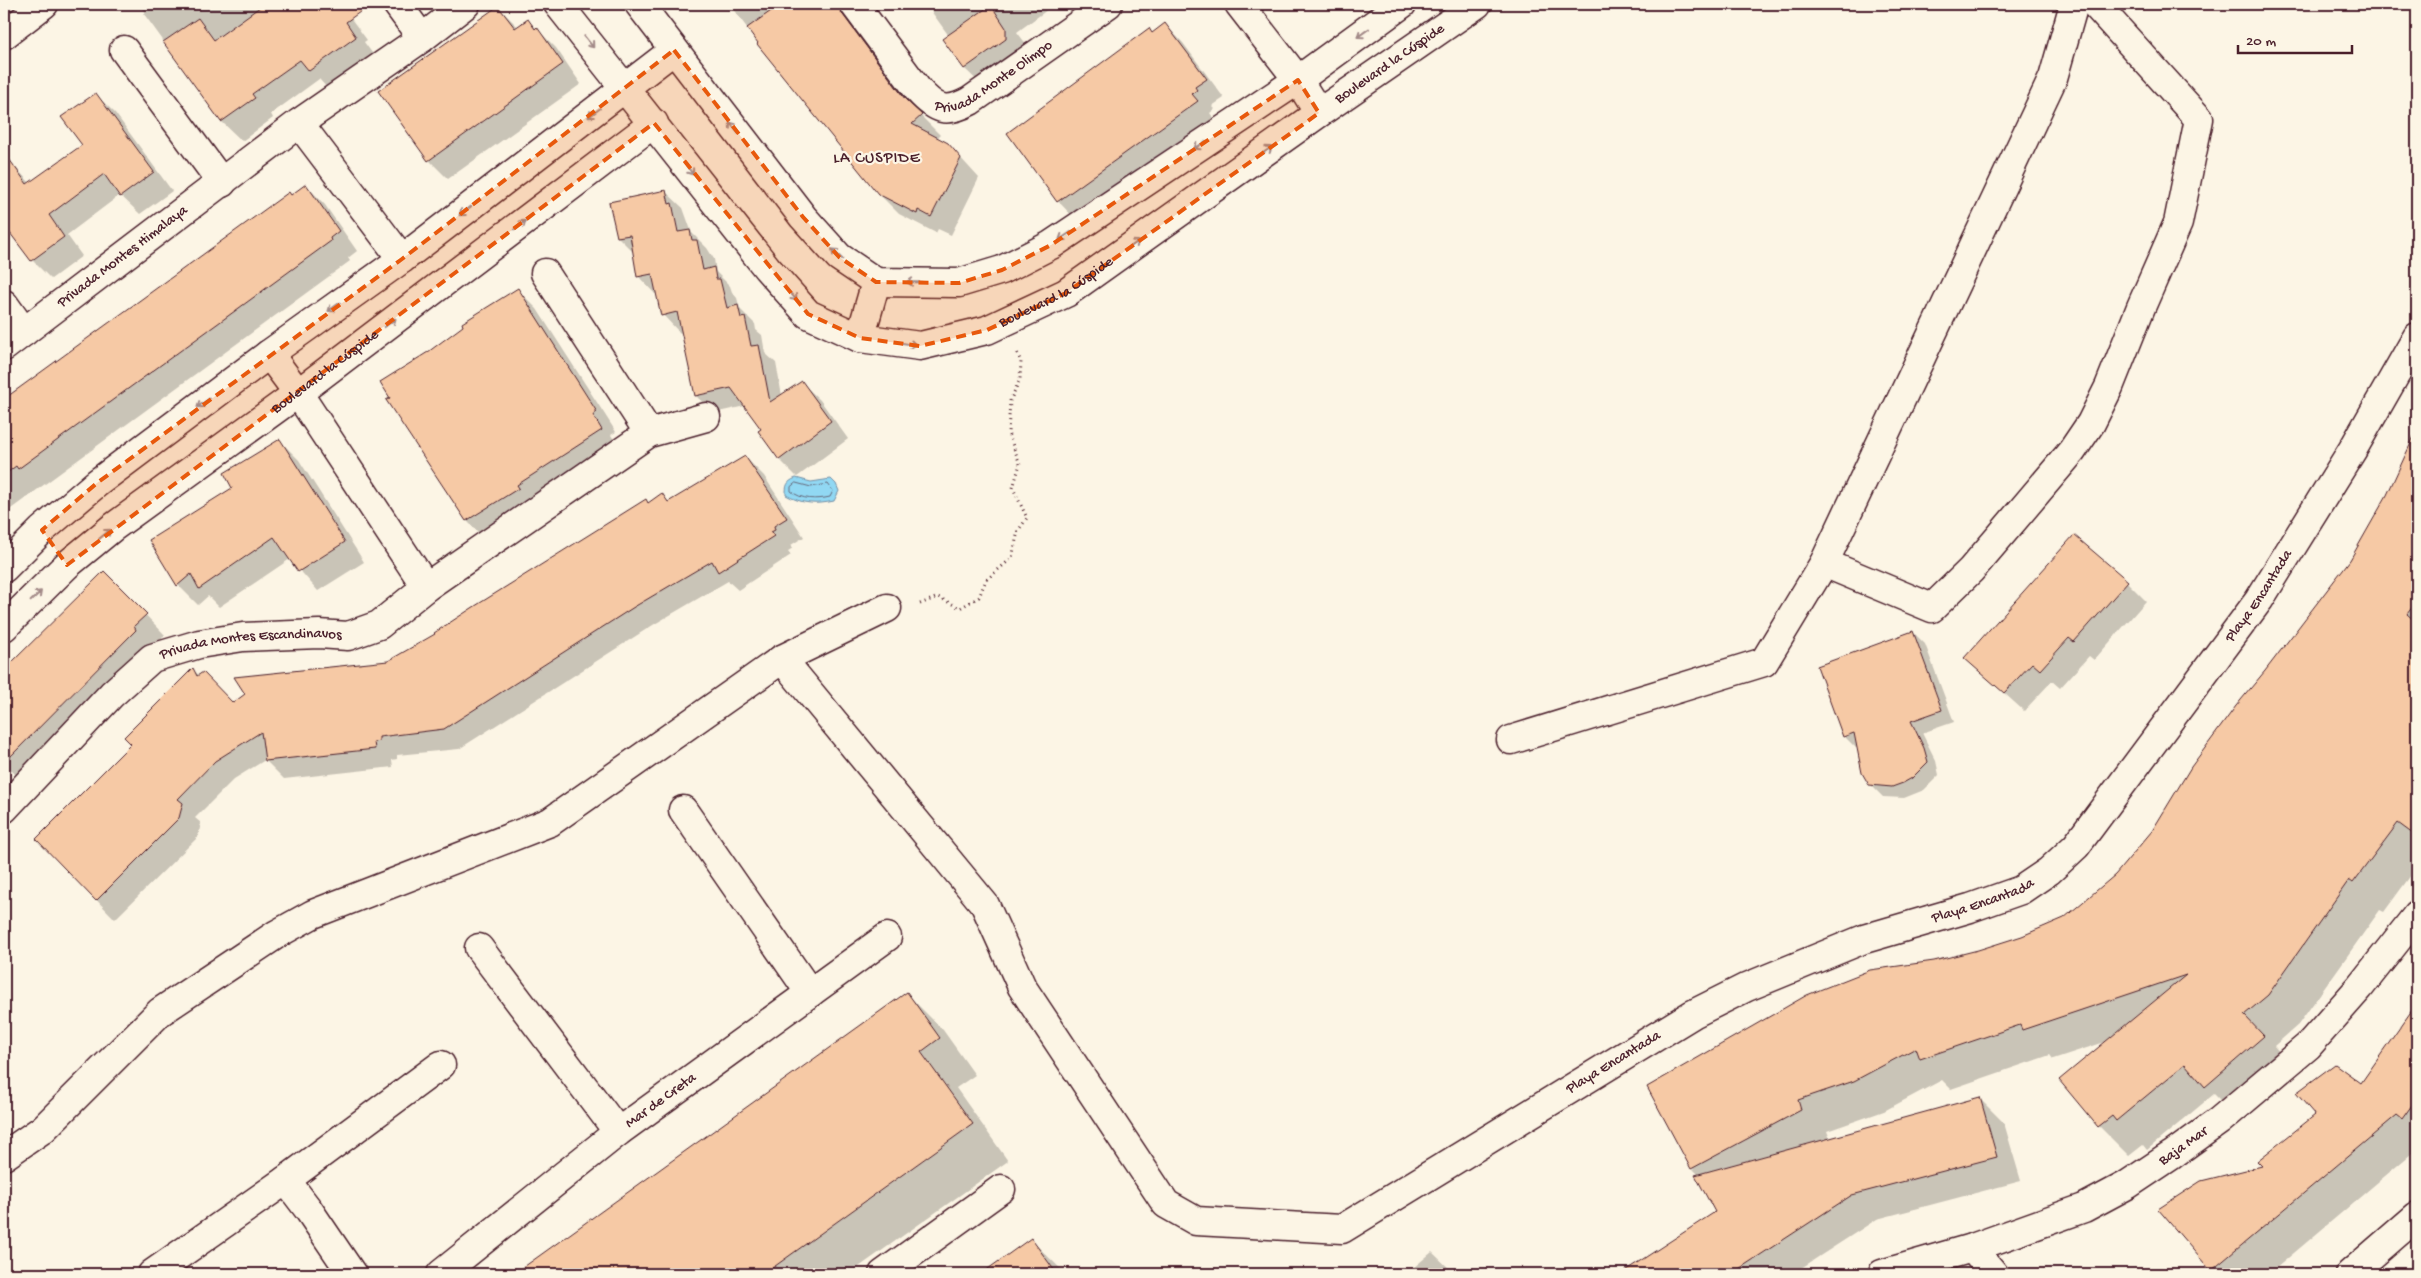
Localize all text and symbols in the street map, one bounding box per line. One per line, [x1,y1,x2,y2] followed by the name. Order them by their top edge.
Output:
[1331,20,1449,109] street label: Boulevard la Cúspide
[2238,22,2352,54] scale bar
[1356,27,1370,38] one-way arrow
[2246,33,2276,51] text: 20 m
[583,35,594,48] one-way arrow
[930,36,1057,118] street label: Privada Monte Olimpo
[588,107,601,118] one-way arrow
[729,122,740,135] one-way arrow
[1194,140,1208,150] one-way arrow
[1258,146,1272,156] one-way arrow
[833,150,921,169] district label: LA CUSPIDE
[684,162,695,175] one-way arrow
[53,201,192,313] street label: Privada Montes Himalaya
[459,205,472,216] one-way arrow
[513,219,526,230] one-way arrow
[1059,231,1073,241] one-way arrow
[1126,240,1140,250] one-way arrow
[830,248,843,260] one-way arrow
[995,253,1117,333] street label: Boulevard la Cúspide
[906,278,922,287] one-way arrow
[786,289,797,302] one-way arrow
[327,302,341,312] one-way arrow
[383,318,397,328] one-way arrow
[268,326,383,419] street label: Boulevard la Cúspide
[900,339,916,349] one-way arrow
[197,398,210,409] one-way arrow
[98,529,111,540] one-way arrow
[2221,546,2297,647] street label: Playa Encantada
[29,590,42,602] one-way arrow
[157,625,343,664] street label: Privada Montes Escandinavos
[1929,874,2039,928] street label: Playa Encantada
[1562,1026,1665,1099] street label: Playa Encantada
[622,1069,701,1133] street label: Mar de Creta
[2155,1122,2213,1171] street label: Baja Mar

